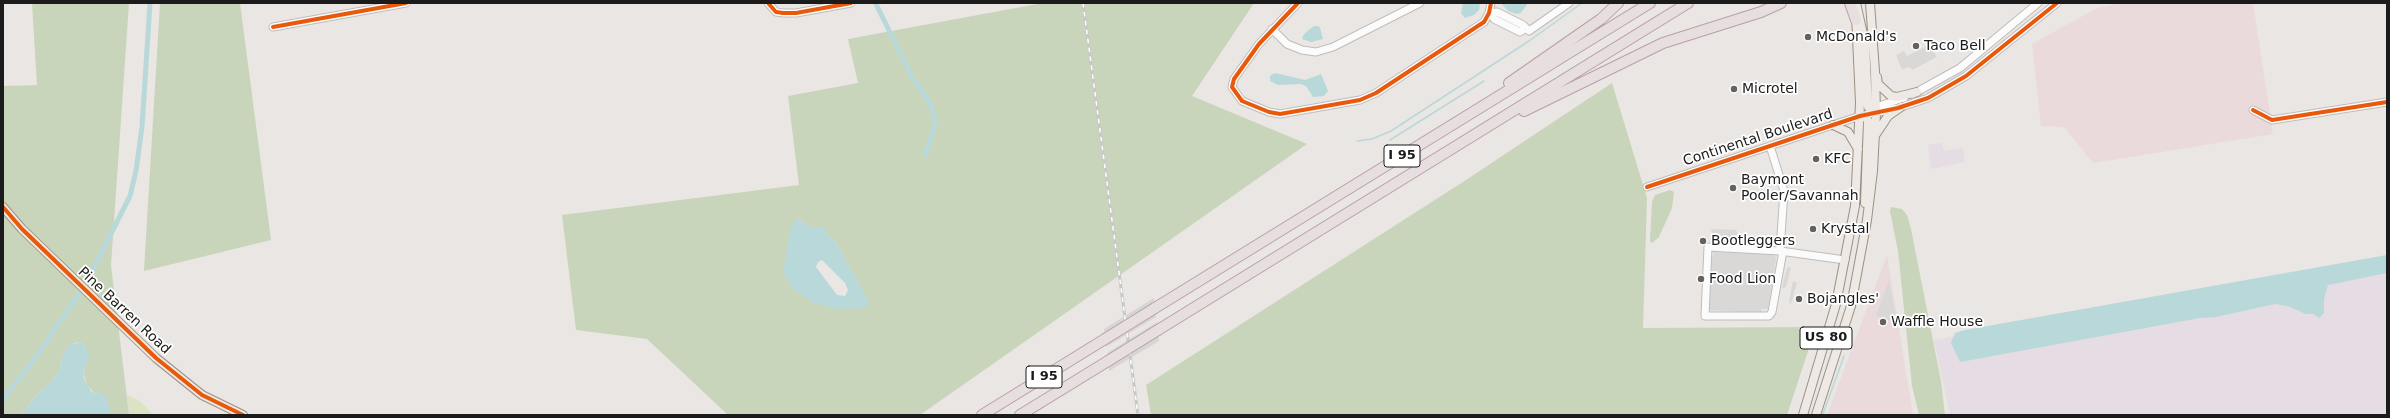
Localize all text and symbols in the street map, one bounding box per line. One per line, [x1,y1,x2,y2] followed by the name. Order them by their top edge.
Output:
[1816,29,1896,45] place label: McDonald's
[1803,32,1813,42] marker: McDonald's
[1924,38,1986,54] place label: Taco Bell
[1911,41,1921,51] marker: Taco Bell
[1742,81,1798,97] place label: Microtel
[1729,84,1739,94] marker: Microtel
[1681,106,1835,170] street label: Continental Boulevard
[1384,145,1420,167] road number: I 95
[1824,151,1851,167] place label: KFC
[1811,154,1821,164] marker: KFC
[1741,172,1859,204] place label: Baymont Pooler/Savannah
[1728,183,1738,193] marker: Baymont Pooler/Savannah
[1821,221,1869,237] place label: Krystal
[1808,224,1818,234] marker: Krystal
[1711,233,1795,249] place label: Bootleggers
[1698,236,1708,246] marker: Bootleggers
[74,264,174,358] street label: Pine Barren Road
[1709,271,1776,287] place label: Food Lion
[1696,274,1706,284] marker: Food Lion
[1807,291,1879,307] place label: Bojangles'
[1794,294,1804,304] marker: Bojangles'
[1891,314,1983,330] place label: Waffle House
[1878,317,1888,327] marker: Waffle House
[1800,327,1852,349] road number: US 80
[1026,366,1062,388] road number: I 95

